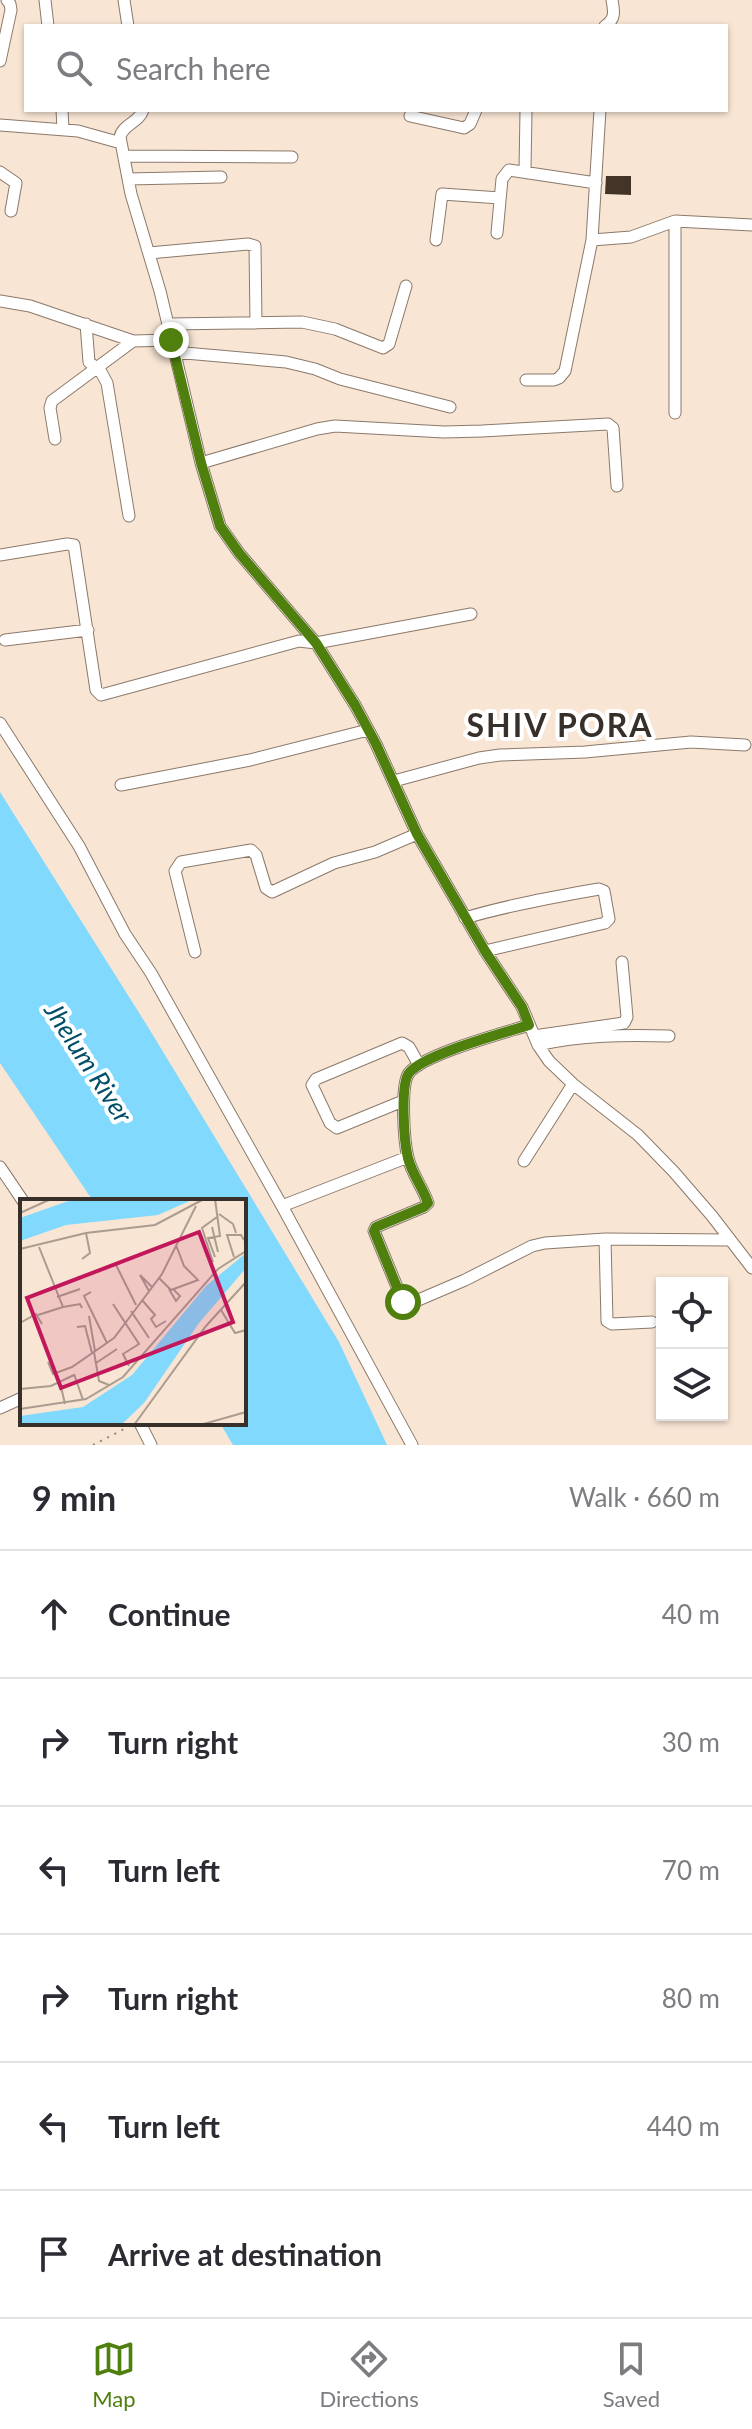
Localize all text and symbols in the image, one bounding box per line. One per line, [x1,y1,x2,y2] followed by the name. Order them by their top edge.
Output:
[24,24,728,112] search box
[52,46,96,90] icon: search
[116,50,271,86] text: Search here
[153,322,189,358] route end
[467,705,653,744] district label: SHIV PORA
[38,995,140,1129] water label: Jhelum River
[20,1199,246,1425] inset map
[656,1277,728,1421] map controls
[656,1277,728,1349] button: locate
[385,1284,421,1320] route start
[656,1349,728,1421] button: layers
[32,1477,116,1518] text: 9 min
[569,1481,720,1513] text: Walk · 660 m
[32,1592,76,1636] icon: ahead
[108,1596,231,1632] text: Continue
[662,1598,720,1630] text: 40 m
[32,1720,76,1764] icon: right
[108,1724,238,1760] text: Turn right
[662,1726,720,1758] text: 30 m
[32,1848,76,1892] icon: left
[108,1852,220,1888] text: Turn left
[662,1854,720,1886] text: 70 m
[32,1976,76,2020] icon: right
[108,1980,238,2016] text: Turn right
[662,1982,720,2014] text: 80 m
[32,2104,76,2148] icon: left
[108,2108,220,2144] text: Turn left
[647,2110,720,2142] text: 440 m
[32,2232,76,2276] icon: arrive
[108,2236,382,2272] text: Arrive at destination
[92,2337,136,2412] tab: Map
[320,2337,419,2412] tab: Directions
[603,2337,660,2412] tab: Saved

